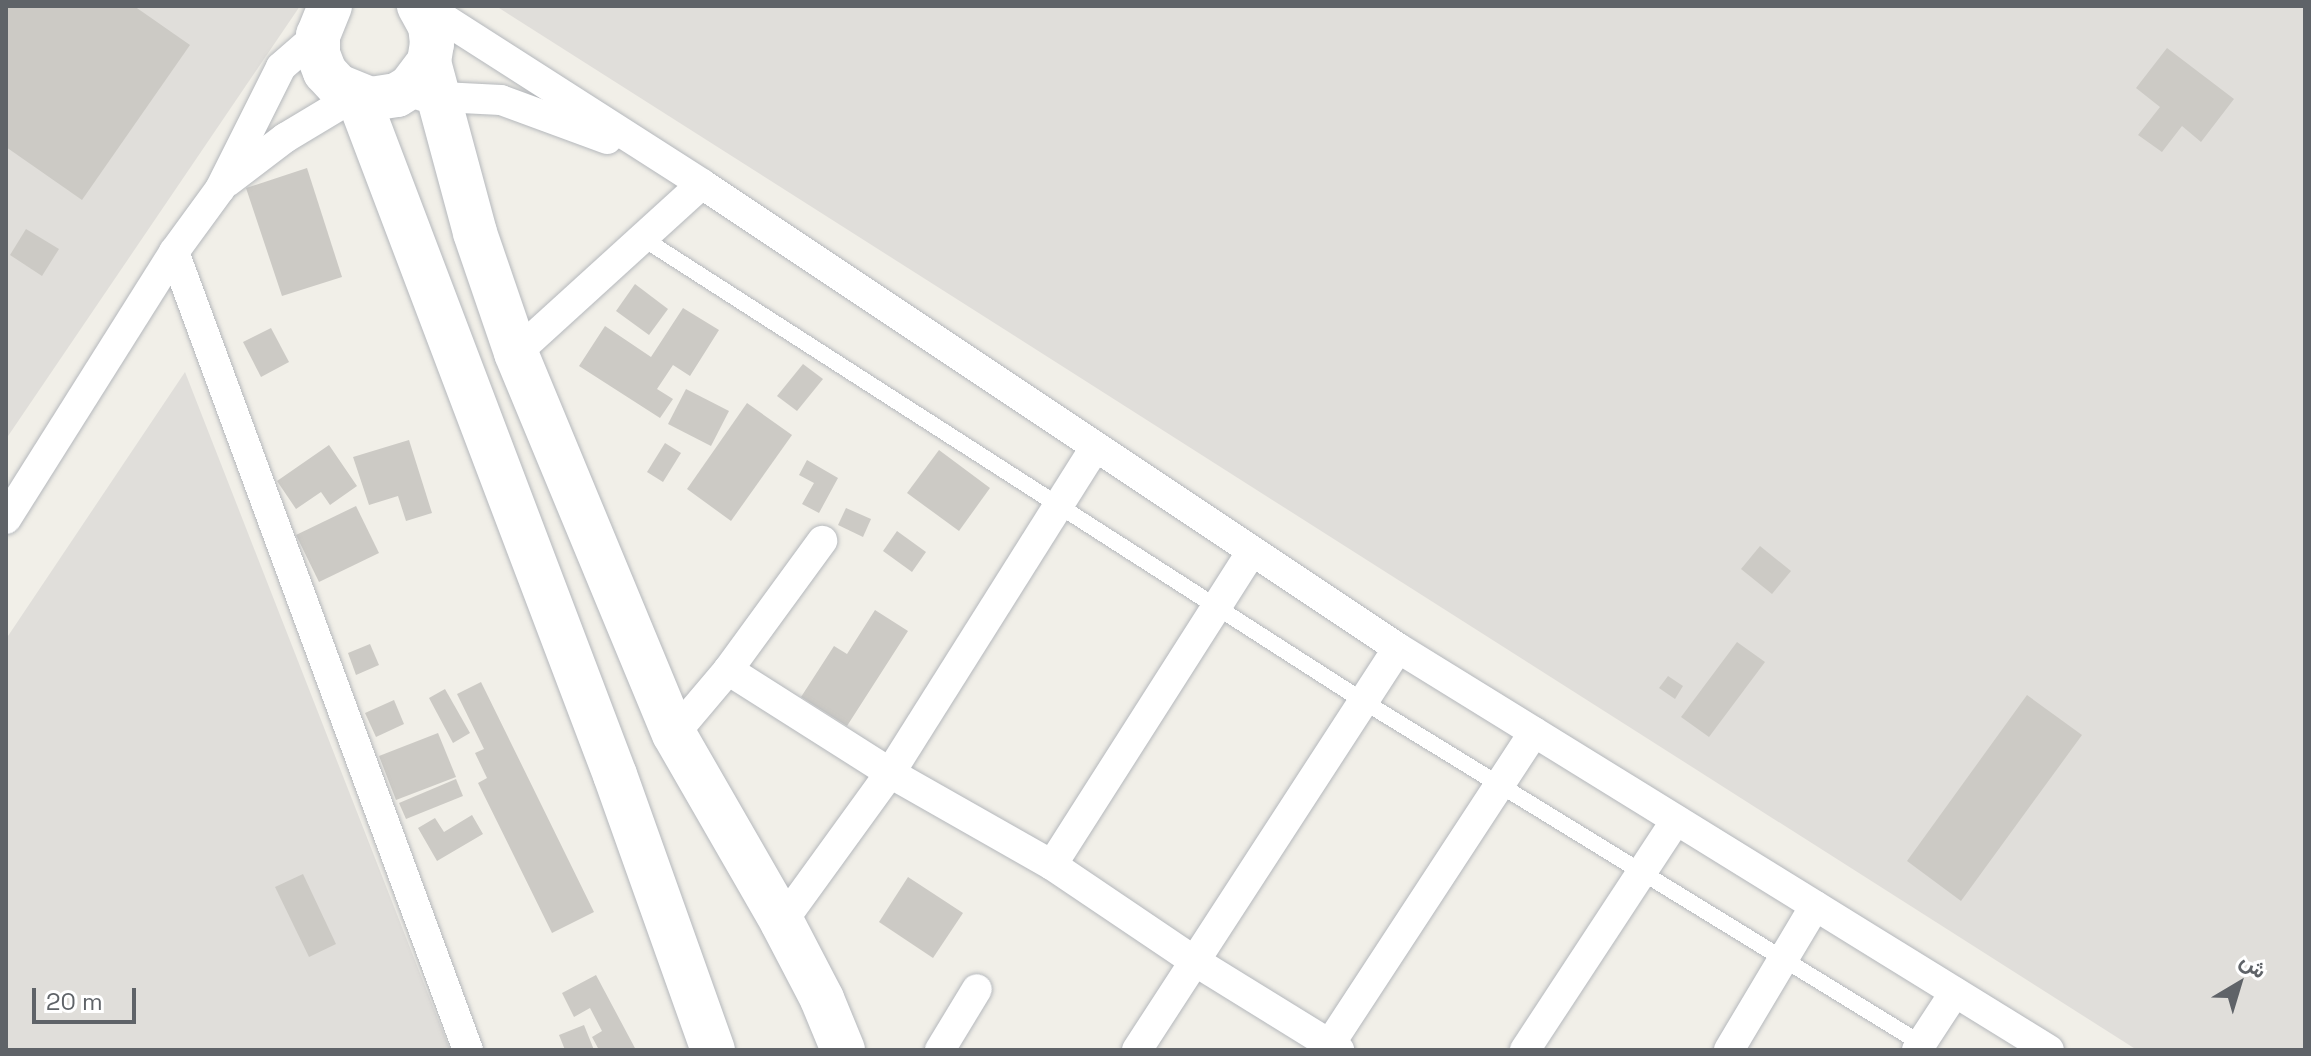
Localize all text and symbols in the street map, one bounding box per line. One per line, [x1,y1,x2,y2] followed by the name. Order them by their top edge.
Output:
[2199,944,2279,1024] north arrow
[2235,946,2273,984] text: ش
[36,972,140,1022] scale bar
[46,986,103,1017] text: 20 m

